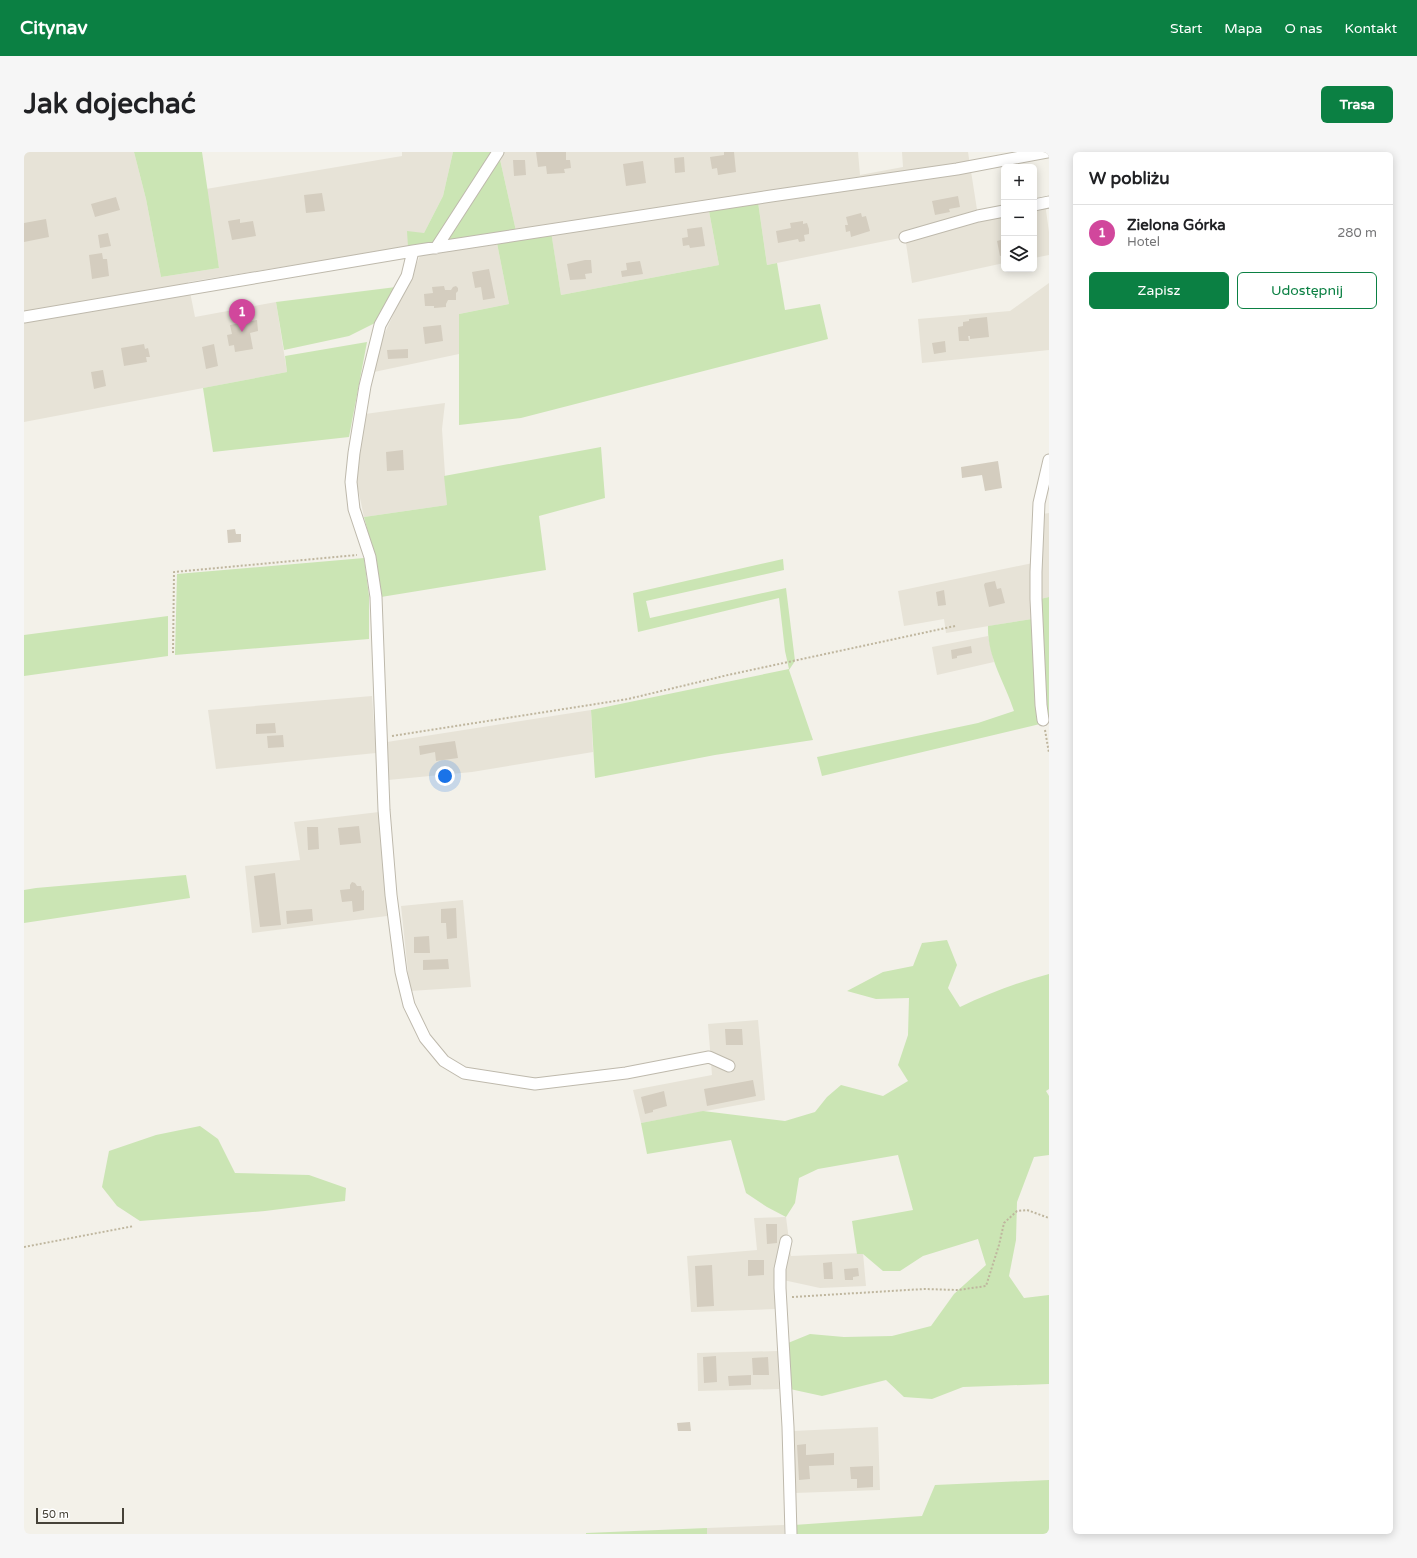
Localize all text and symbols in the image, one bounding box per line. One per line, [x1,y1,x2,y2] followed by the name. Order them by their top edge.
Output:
[20,17,87,39] text: Citynav
[1170,20,1202,37] text: Start
[1224,20,1262,37] text: Mapa
[1284,20,1323,37] text: O nas
[1345,20,1397,37] text: Kontakt
[1321,86,1393,123] button: Trasa
[24,87,196,121] text: Jak dojechać
[1001,164,1037,272] map controls
[1001,164,1037,200] button: +
[1089,168,1170,189] text: W pobliżu
[1001,200,1037,236] button: −
[1127,216,1226,234] text: Zielona Górka
[1098,225,1106,241] text: 1
[1337,225,1377,241] text: 280 m
[1127,234,1160,250] text: Hotel
[1001,236,1037,272] button: layers
[1089,272,1229,309] button: Zapisz
[1237,272,1377,309] button: Udostępnij
[229,299,255,332] pin: 1
[435,766,455,786] your location
[36,1506,124,1525] scale bar
[42,1508,69,1521] text: 50 m

